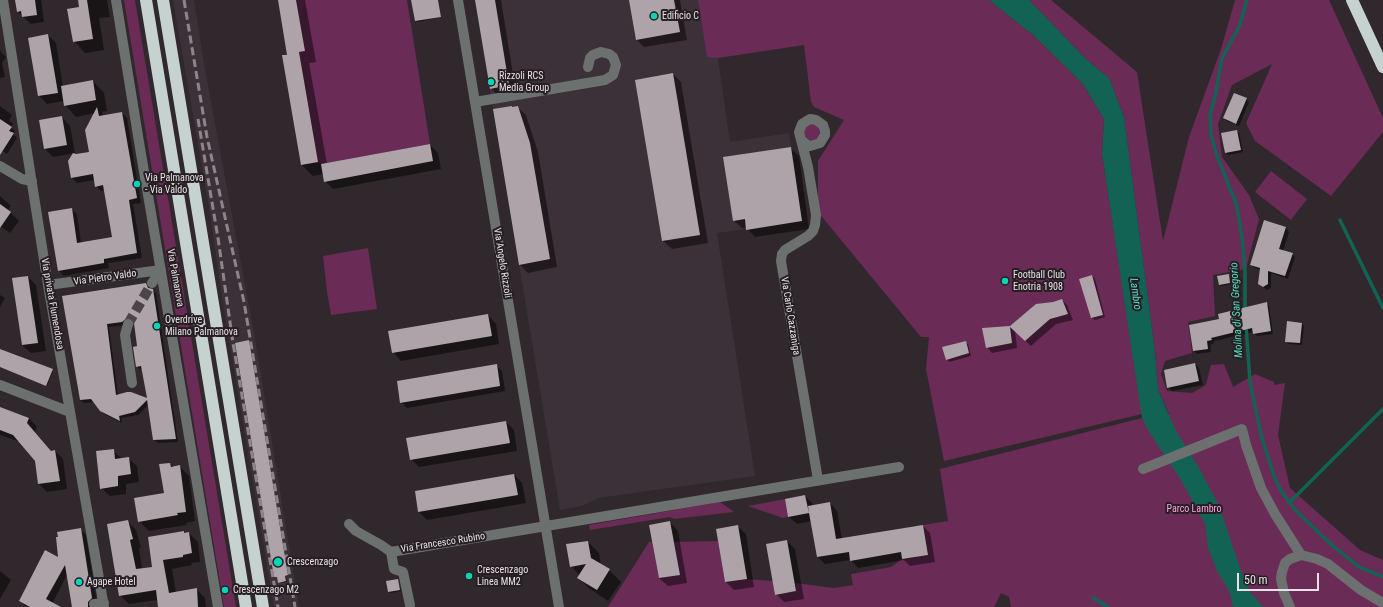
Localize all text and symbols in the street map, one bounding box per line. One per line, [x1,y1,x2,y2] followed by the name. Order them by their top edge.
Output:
[662,10,699,22] place label: Edificio C
[649,11,659,21] marker: Edificio C
[499,70,549,94] place label: Rizzoli RCS Media Group
[486,77,496,87] marker: Rizzoli RCS Media Group
[145,172,204,196] place label: Via Palmanova - Via Valdo
[132,179,142,189] marker: Via Palmanova - Via Valdo
[491,227,513,299] street label: Via Angelo Rizzoli
[164,248,186,308] street label: Via Palmanova
[38,257,66,351] street label: Via privata Flumendosa
[1228,262,1246,358] water label: Molina di San Gregorio
[73,268,137,288] street label: Via Pietro Valdo
[1013,269,1065,292] place label: Football Club Enotria 1908
[778,276,802,356] street label: Via Carlo Cazzaniga
[1000,276,1010,286] marker: Football Club Enotria 1908
[1126,277,1144,311] water label: Lambro
[165,314,238,338] place label: Overdrive Milano Palmanova
[152,321,162,331] marker: Overdrive Milano Palmanova
[1166,503,1222,515] park label: Parco Lambro
[400,530,486,556] street label: Via Francesco Rubino
[272,556,284,568] marker: Crescenzago
[287,556,338,568] place label: Crescenzago
[477,564,528,588] place label: Crescenzago Linea MM2
[1239,565,1321,591] scale bar
[464,571,474,581] marker: Crescenzago Linea MM2
[1244,573,1268,587] text: 50 m
[87,576,136,588] place label: Agape Hotel
[74,577,84,587] marker: Agape Hotel
[233,584,299,596] place label: Crescenzago M2
[220,585,230,595] marker: Crescenzago M2

